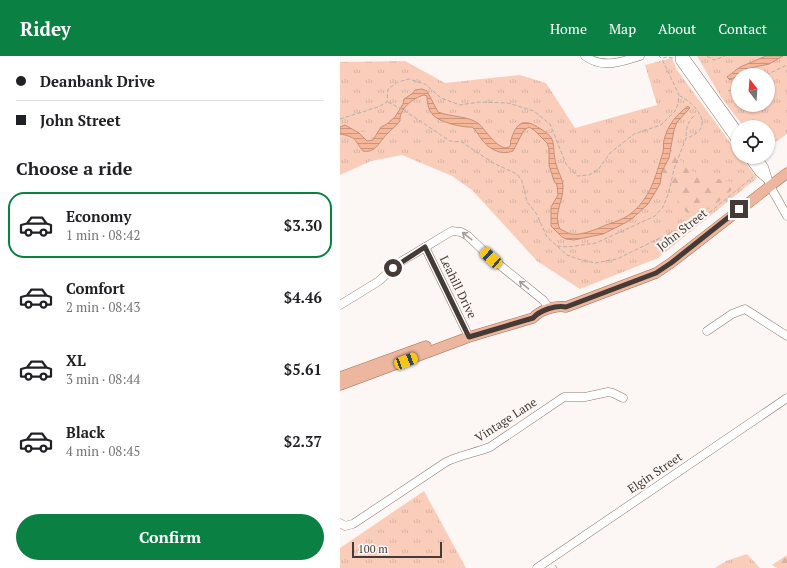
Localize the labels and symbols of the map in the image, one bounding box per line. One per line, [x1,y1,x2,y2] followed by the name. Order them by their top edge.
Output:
[731,68,775,112] north arrow
[730,200,748,218] route end
[653,205,710,254] street label: John Street
[462,232,473,241] one-way arrow
[478,246,504,270] car
[437,253,480,321] street label: Leahill Drive
[384,259,402,277] route start
[519,280,529,289] one-way arrow
[393,351,419,371] car
[472,394,539,445] street label: Vintage Lane
[625,449,685,496] street label: Elgin Street
[352,540,442,559] scale bar

